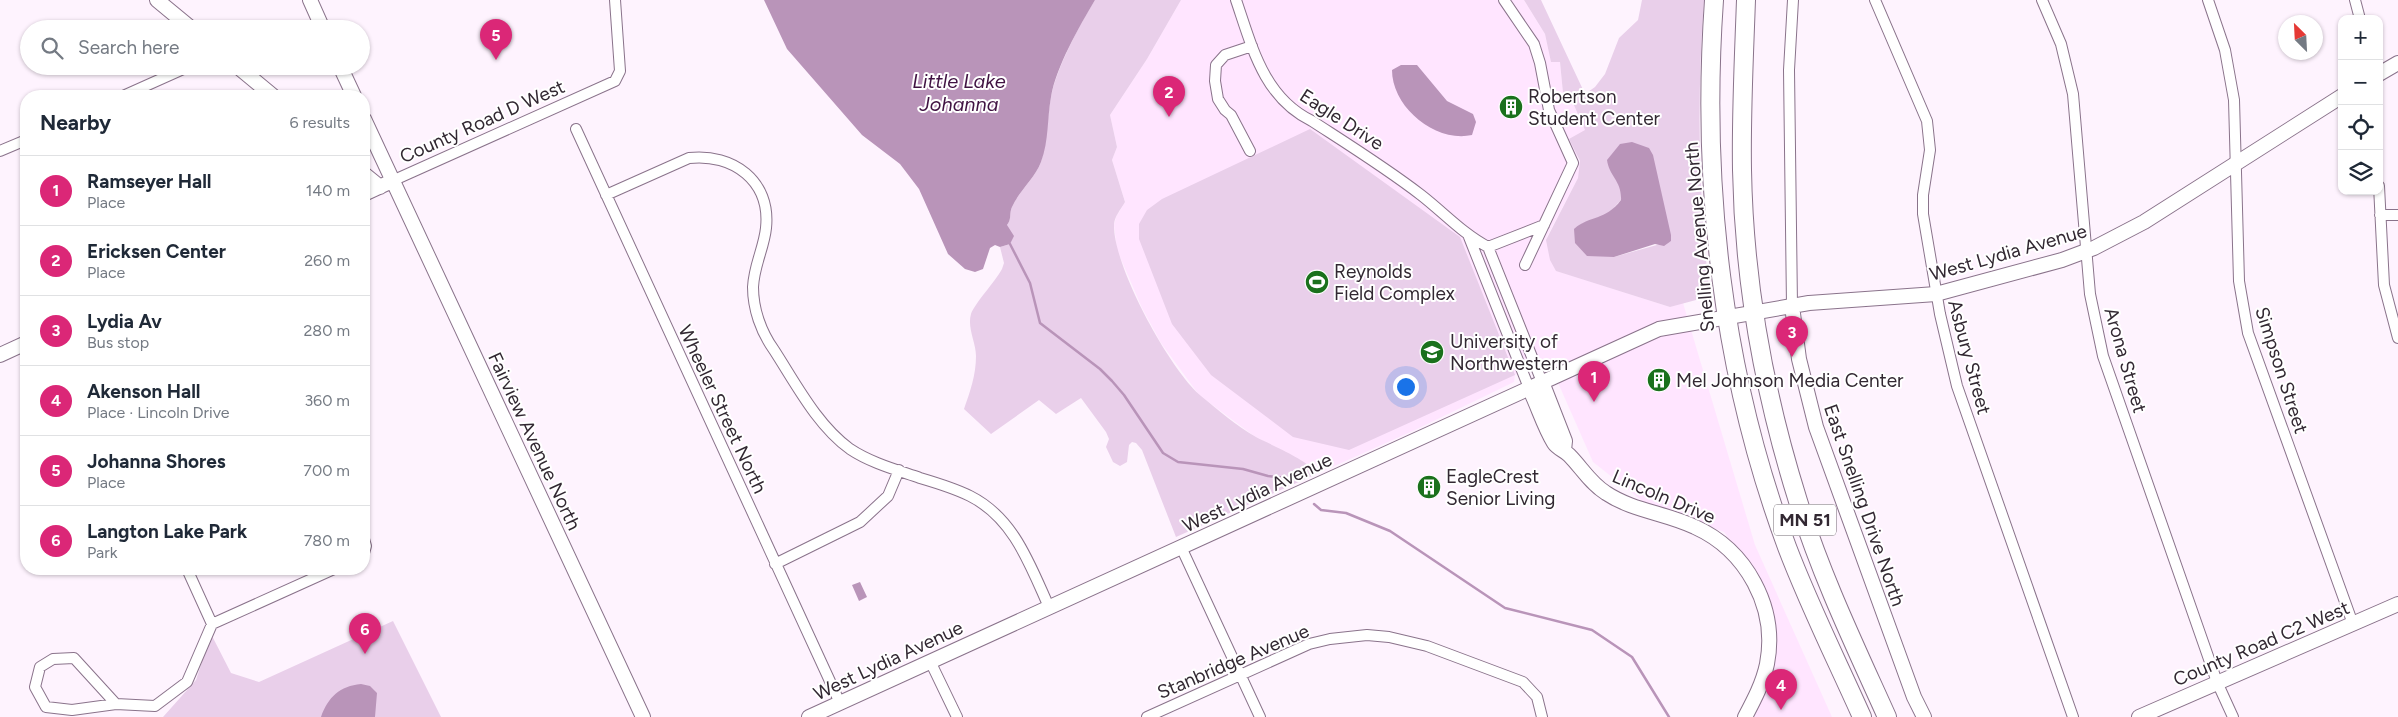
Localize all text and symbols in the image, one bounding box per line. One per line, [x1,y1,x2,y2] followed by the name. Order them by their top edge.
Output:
[2278,15,2323,60] north arrow
[2338,15,2383,195] map controls
[2338,15,2383,60] button: +
[480,19,512,60] pin: 5
[20,20,370,75] search box
[38,34,66,62] icon: search
[78,36,180,59] text: Search here
[2338,60,2383,105] button: −
[912,69,1006,116] water label: Little Lake Johanna
[396,75,568,168] street label: County Road D West
[1153,76,1185,117] pin: 2
[1296,84,1388,155] street label: Eagle Drive
[1528,85,1661,130] place label: Robertson Student Center
[1498,94,1524,120] building icon: Robertson Student Center
[2338,105,2383,150] button: locate
[40,110,111,135] text: Nearby
[289,113,350,132] text: 6 results
[1680,141,1719,333] street label: Snelling Avenue North
[2338,150,2383,195] button: layers
[87,170,212,193] text: Ramseyer Hall
[53,181,59,200] text: 1
[306,181,350,200] text: 140 m
[87,193,125,212] text: Place
[1927,219,2089,286] street label: West Lydia Avenue
[87,240,226,263] text: Ericksen Center
[51,251,61,270] text: 2
[304,251,350,270] text: 260 m
[1334,260,1455,305] place label: Reynolds Field Complex
[87,263,125,282] text: Place
[1304,269,1330,295] sports icon: Reynolds Field Complex
[1943,297,1996,417] street label: Asbury Street
[2250,304,2313,436] street label: Simpson Street
[2100,305,2152,415] street label: Arona Street
[87,310,162,333] text: Lydia Av
[1776,316,1808,357] pin: 3
[52,321,60,340] text: 3
[303,321,350,340] text: 280 m
[673,321,772,497] street label: Wheeler Street North
[1450,330,1568,375] place label: University of Northwestern
[87,333,149,352] text: Bus stop
[1419,339,1445,365] school or university icon: University of Northwestern
[483,349,586,534] street label: Fairview Avenue North
[1578,361,1610,402] pin: 1
[1646,367,1672,393] building icon: Mel Johnson Media Center
[1676,369,1904,392] place label: Mel Johnson Media Center
[1393,374,1419,400] your location
[87,380,201,403] text: Akenson Hall
[51,391,61,410] text: 4
[304,391,350,410] text: 360 m
[1819,401,1910,609] street label: East Snelling Drive North
[87,403,230,422] text: Place · Lincoln Drive
[1179,448,1336,537] street label: West Lydia Avenue
[87,450,226,473] text: Johanna Shores
[51,461,61,480] text: 5
[303,461,350,480] text: 700 m
[1609,464,1719,528] street label: Lincoln Drive
[1446,465,1556,510] place label: EagleCrest Senior Living
[87,473,125,492] text: Place
[1416,474,1442,500] building icon: EagleCrest Senior Living
[1774,504,1836,536] road number: MN 51
[87,520,247,543] text: Langton Lake Park
[51,531,61,550] text: 6
[304,531,350,550] text: 780 m
[87,543,117,562] text: Park
[2170,596,2353,691] street label: County Road C2 West
[349,613,381,654] pin: 6
[810,616,967,705] street label: West Lydia Avenue
[1154,619,1313,704] street label: Stanbridge Avenue
[1765,669,1797,710] pin: 4

